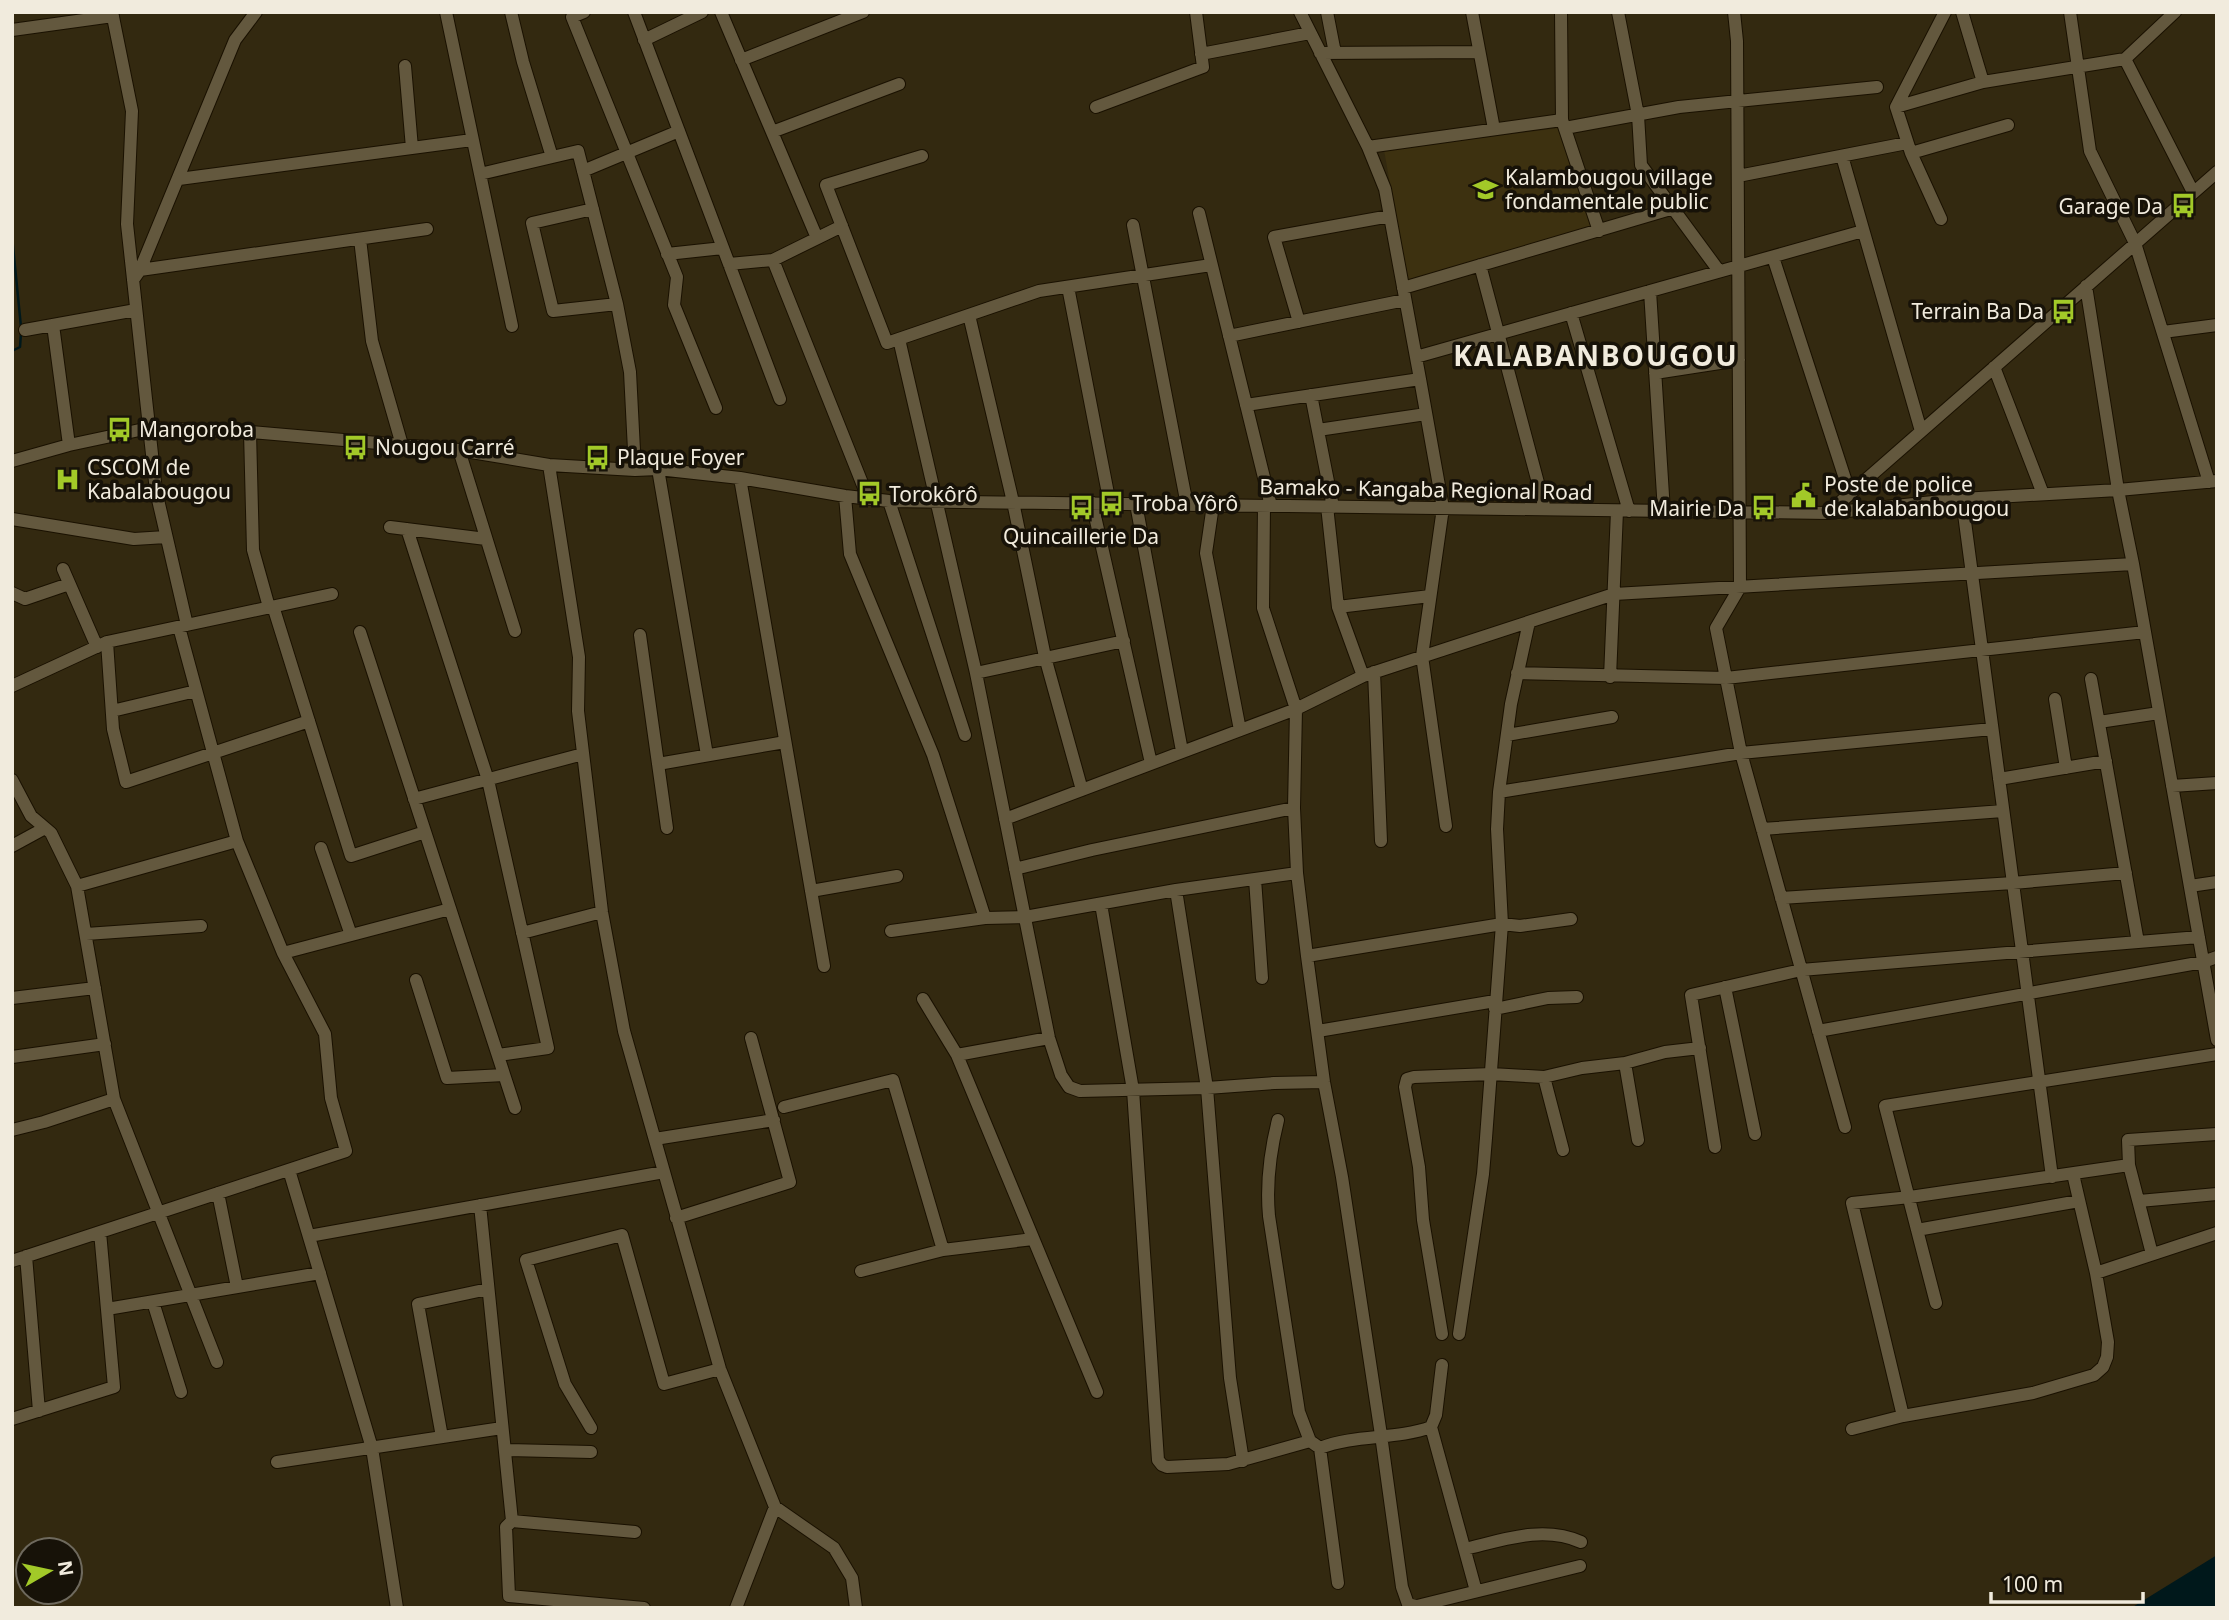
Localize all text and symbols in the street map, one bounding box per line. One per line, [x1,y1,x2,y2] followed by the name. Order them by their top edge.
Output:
[1505,163,1713,215] place label: Kalambougou village fondamentale public
[1471,175,1499,203] school or university icon: Kalambougou village fondamentale public
[2059,192,2163,220] place label: Garage Da
[2169,192,2197,220] bus stop icon: Garage Da
[1911,297,2044,325] place label: Terrain Ba Da
[2050,297,2078,325] bus stop icon: Terrain Ba Da
[1453,336,1739,374] district label: KALABANBOUGOU
[105,415,133,443] bus stop icon: Mangoroba
[139,415,254,443] place label: Mangoroba
[341,433,369,461] bus stop icon: Nougou Carré
[375,433,515,461] place label: Nougou Carré
[583,443,611,471] bus stop icon: Plaque Foyer
[617,443,745,471] place label: Plaque Foyer
[87,453,231,505] place label: CSCOM de Kabalabougou
[53,465,81,493] hospital icon: CSCOM de Kabalabougou
[1824,470,2009,522] place label: Poste de police de kalabanbougou
[1259,472,1593,506] street label: Bamako - Kangaba Regional Road
[855,480,883,508] bus stop icon: Torokôrô
[889,480,978,508] place label: Torokôrô
[1790,482,1818,510] public building icon: Poste de police de kalabanbougou
[1098,489,1126,517] bus stop icon: Troba Yôrô
[1132,489,1238,517] place label: Troba Yôrô
[1067,493,1095,521] bus stop icon: Quincaillerie Da
[1649,494,1744,522] place label: Mairie Da
[1750,494,1778,522] bus stop icon: Mairie Da
[1003,522,1159,550] place label: Quincaillerie Da
[14,1536,84,1606] north arrow
[52,1559,80,1578] text: N
[1991,1560,2143,1604] scale bar
[2002,1570,2063,1598] text: 100 m

